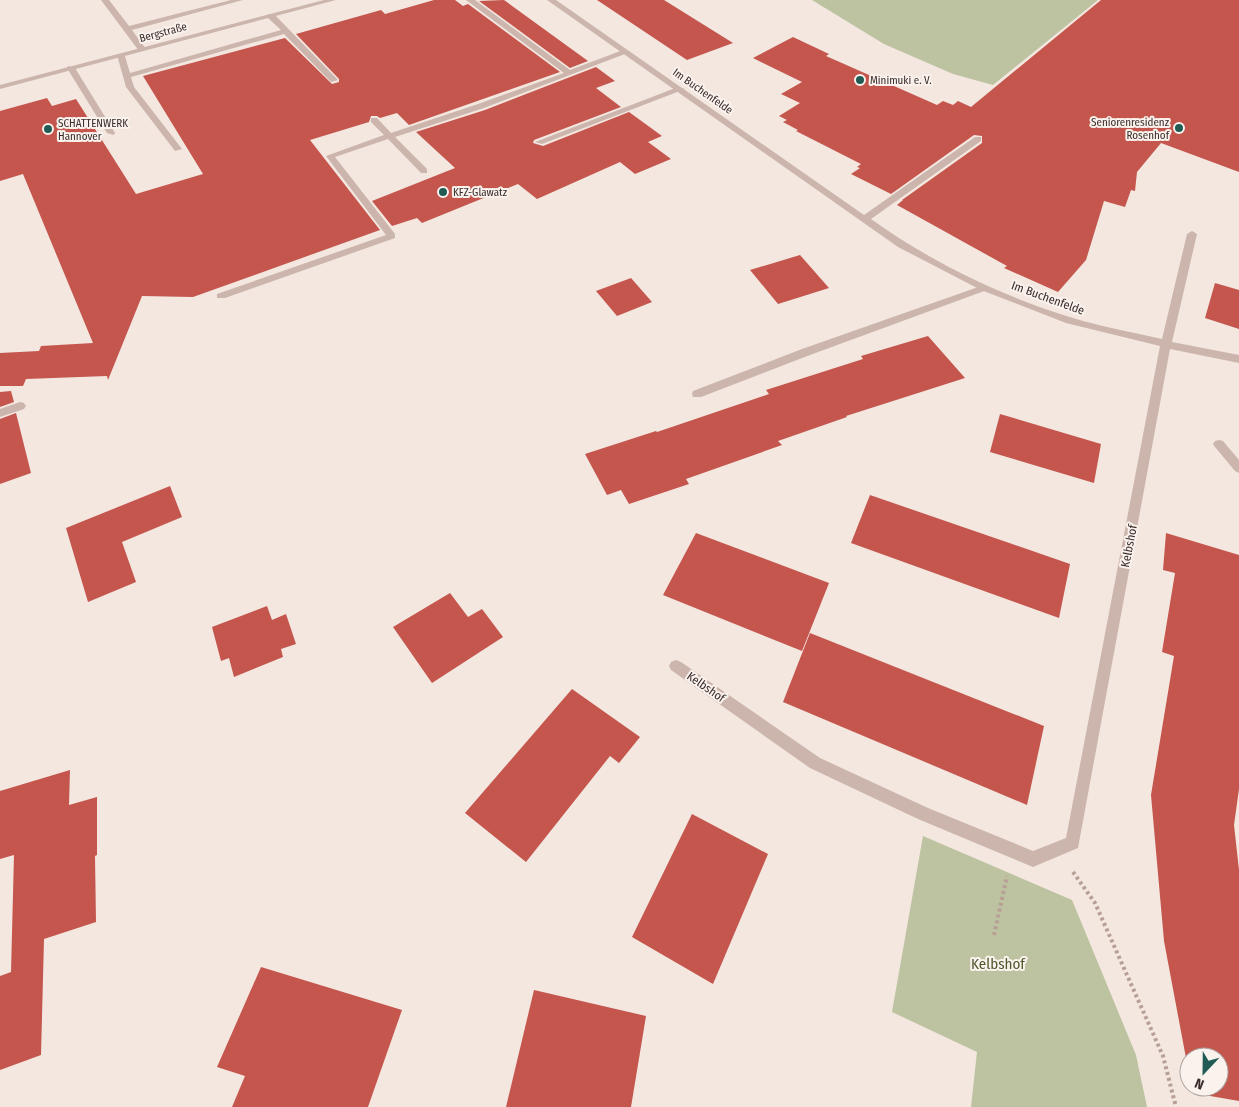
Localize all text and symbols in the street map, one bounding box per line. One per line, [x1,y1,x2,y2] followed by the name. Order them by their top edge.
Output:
[138,20,188,45] street label: Bergstraße
[670,66,735,117] street label: Im Buchenfelde
[854,74,866,86] marker: Minimuki e. V.
[870,74,931,87] place label: Minimuki e. V.
[1091,116,1170,142] place label: Seniorenresidenz Rosenhof
[58,117,128,143] place label: SCHATTENWERK Hannover
[1173,122,1185,134] marker: Seniorenresidenz Rosenhof
[42,123,54,135] marker: SCHATTENWERK Hannover
[437,186,449,198] marker: KFZ-Glawatz
[453,186,508,199] place label: KFZ-Glawatz
[1010,278,1086,318] street label: Im Buchenfelde
[1118,522,1140,568] street label: Kelbshof
[684,669,729,706] street label: Kelbshof
[971,955,1026,973] park label: Kelbshof
[1179,1047,1229,1097] north arrow
[1192,1074,1206,1093] text: N

